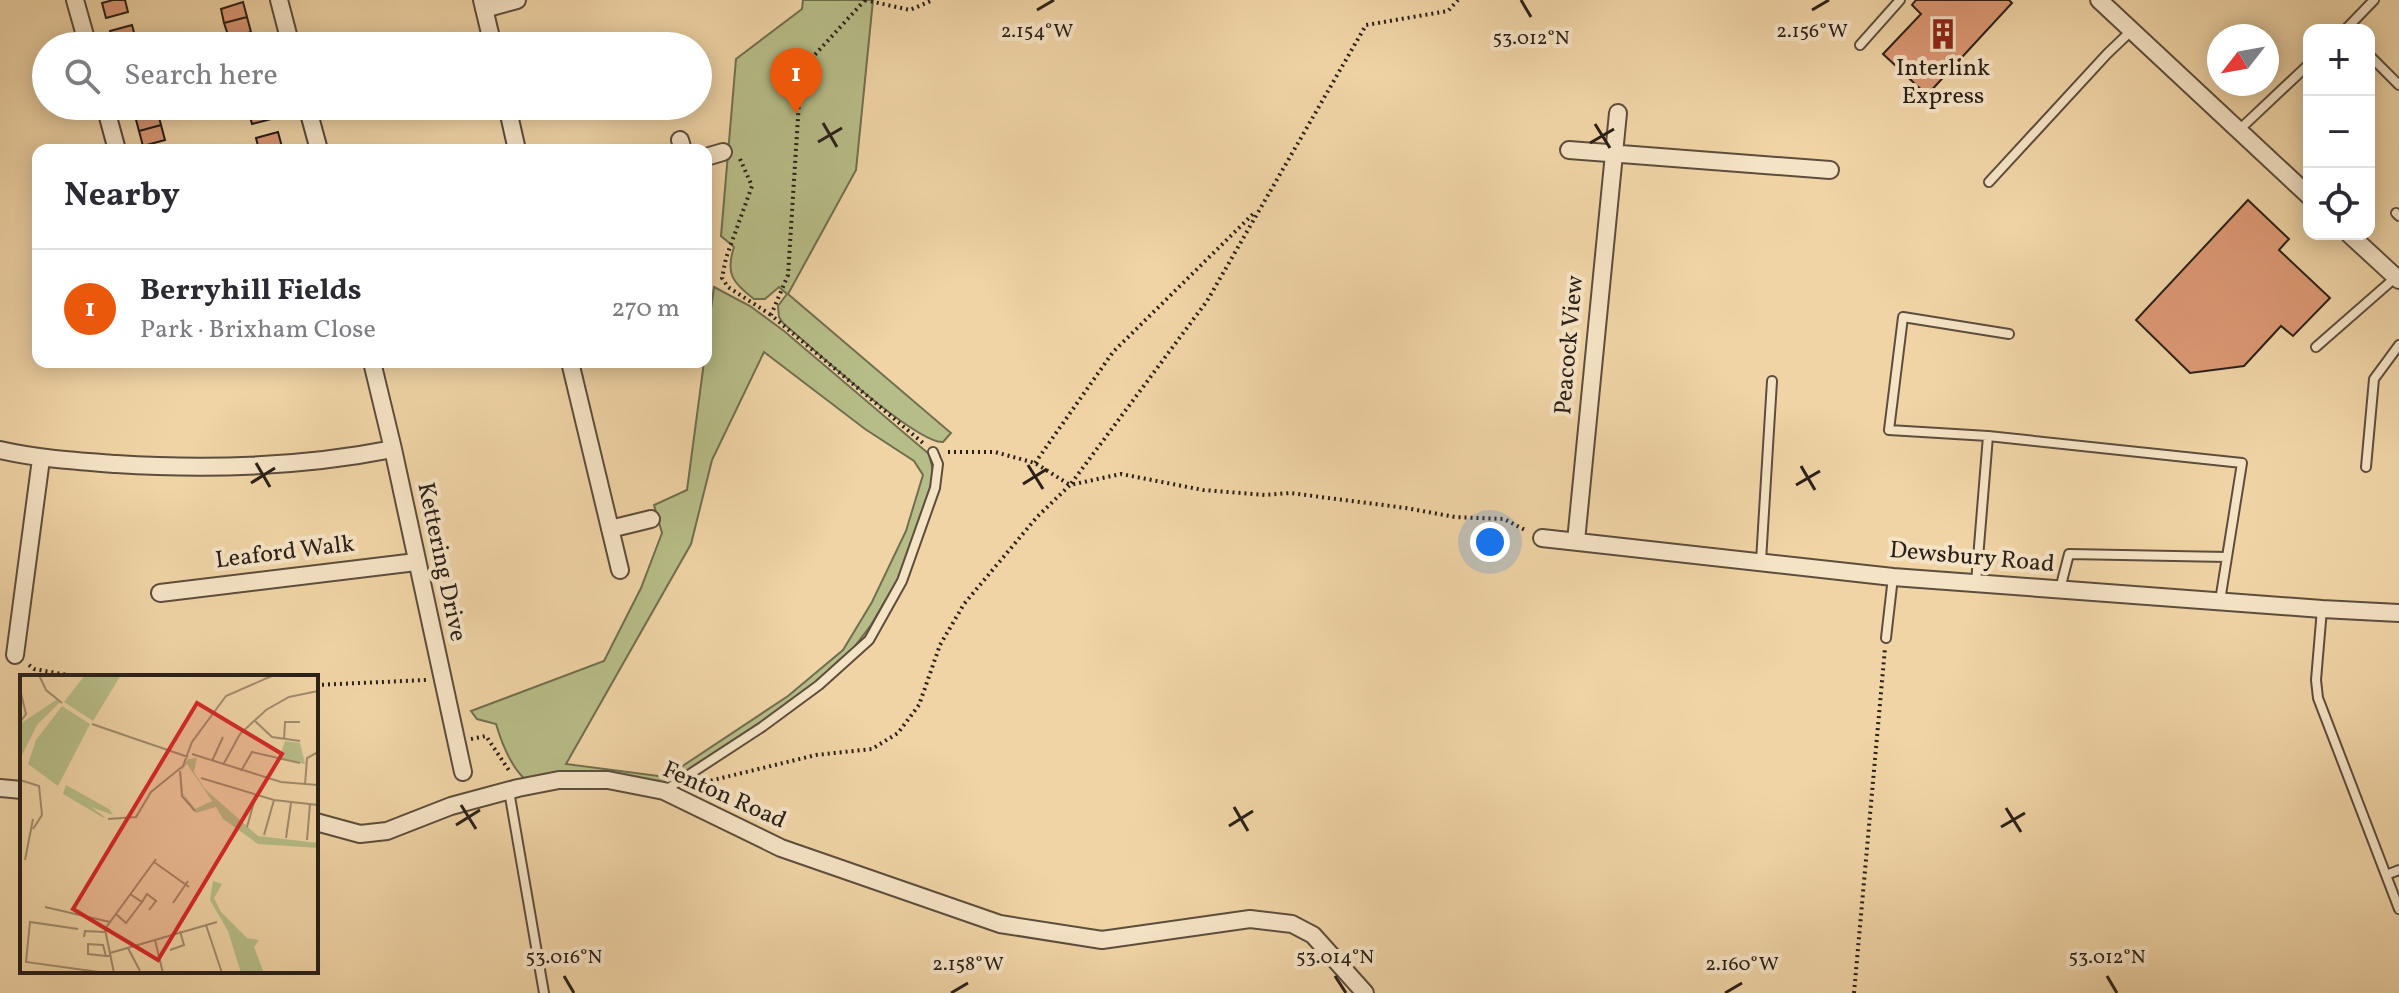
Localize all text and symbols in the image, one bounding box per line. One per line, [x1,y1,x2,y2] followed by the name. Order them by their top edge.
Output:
[1926,17,1960,51] building icon: Interlink Express
[1001,18,1073,46] text: 2.154°W
[1776,18,1848,46] text: 2.156°W
[2207,24,2279,96] north arrow
[2303,24,2375,240] map controls
[2303,24,2375,96] button: +
[1492,25,1570,53] text: 53.012°N
[32,32,712,120] search box
[770,48,822,114] pin: 1
[1896,52,1990,114] place label: Interlink Express
[60,54,104,98] icon: search
[124,55,278,97] text: Search here
[2303,96,2375,168] button: −
[2303,168,2375,240] button: locate
[64,173,180,220] text: Nearby
[140,270,362,312] text: Berryhill Fields
[1547,273,1593,416] street label: Peacock View
[85,291,95,327] text: 1
[611,291,680,327] text: 270 m
[140,312,376,348] text: Park · Brixham Close
[408,479,474,645] street label: Kettering Drive
[1470,522,1510,562] your location
[213,528,357,578] street label: Leaford Walk
[1888,534,2056,582] street label: Dewsbury Road
[20,675,318,973] inset map
[657,754,791,838] street label: Fenton Road
[526,944,603,972] text: 53.016°N
[1296,944,1374,972] text: 53.014°N
[2068,944,2146,972] text: 53.012°N
[932,951,1004,979] text: 2.158°W
[1705,951,1779,979] text: 2.160°W

